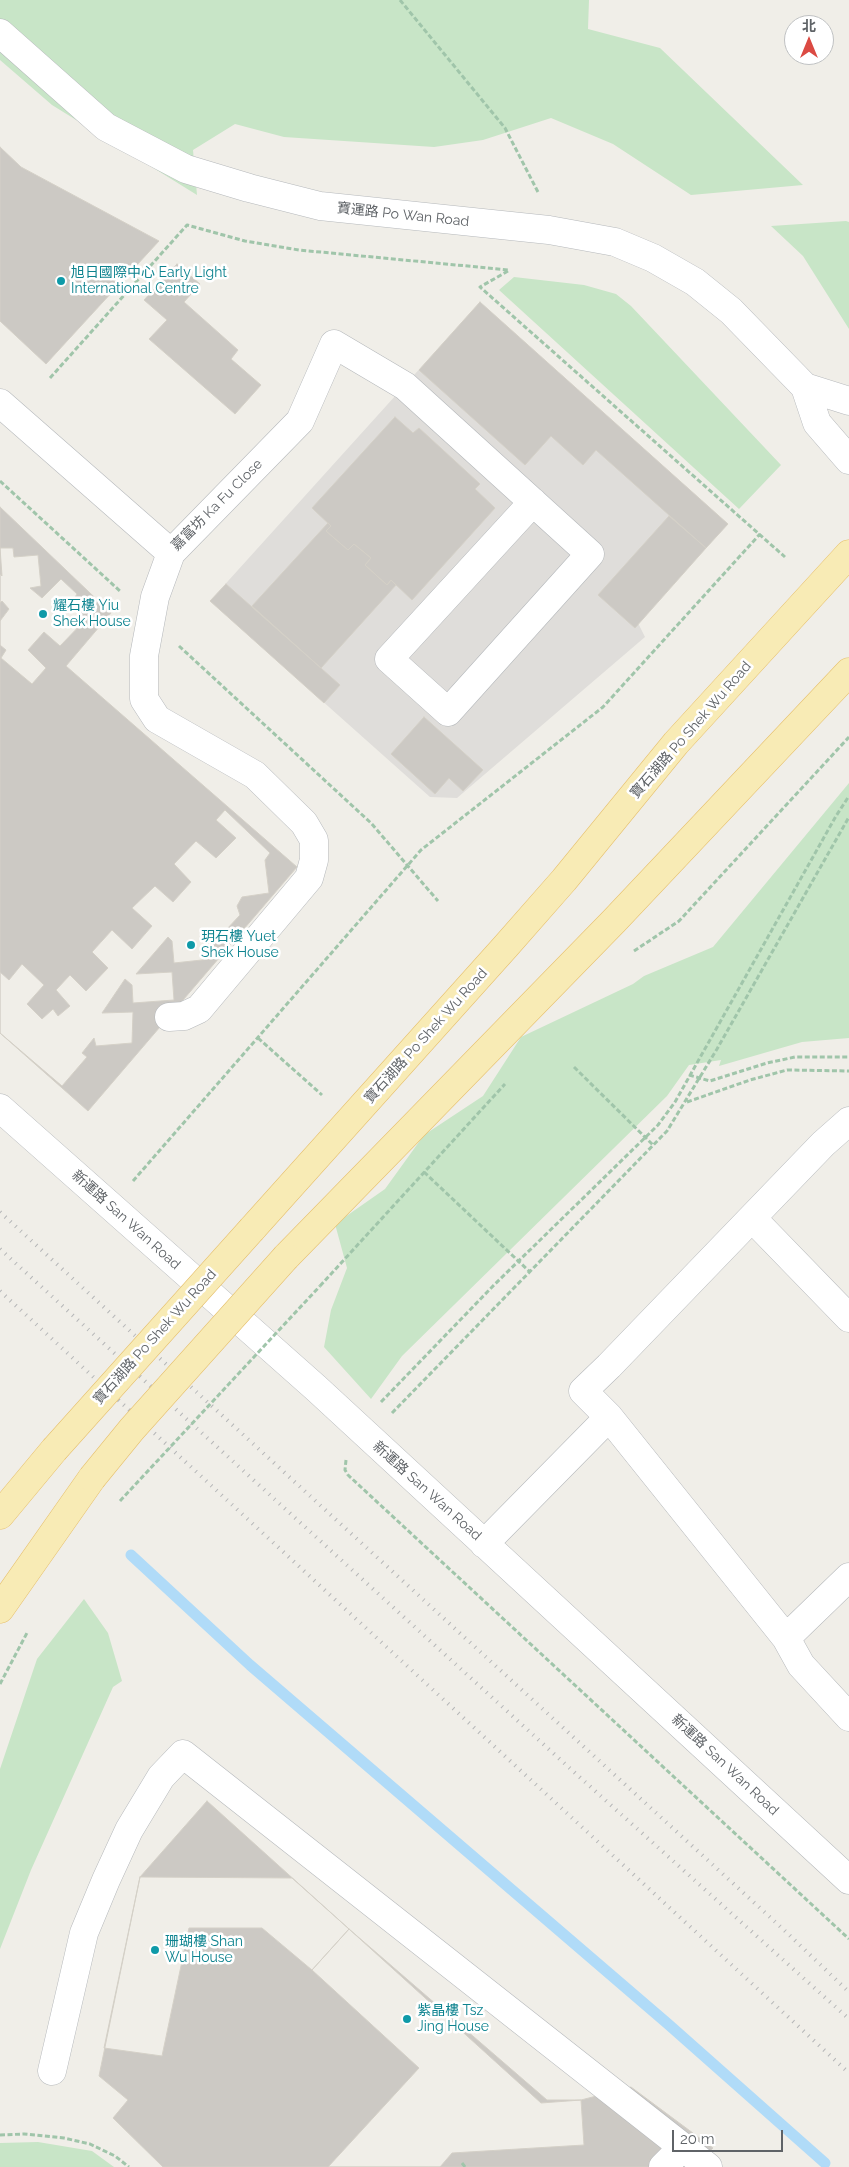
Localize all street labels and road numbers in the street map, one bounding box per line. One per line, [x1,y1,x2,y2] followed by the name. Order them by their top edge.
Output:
[336,200,470,230] street label: 寶運路 Po Wan Road
[168,456,266,554] street label: 嘉富坊 Ka Fu Close
[627,658,755,802] street label: 寶石湖路 Po Shek Wu Road
[361,965,491,1107] street label: 寶石湖路 Po Shek Wu Road
[68,1167,184,1273] street label: 新運路 San Wan Road
[90,1266,220,1408] street label: 寶石湖路 Po Shek Wu Road
[369,1438,485,1544] street label: 新運路 San Wan Road
[668,1711,782,1819] street label: 新運路 San Wan Road

